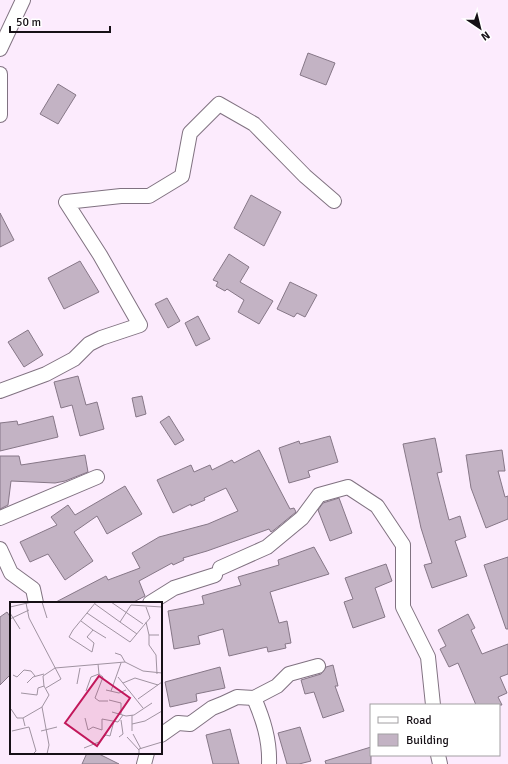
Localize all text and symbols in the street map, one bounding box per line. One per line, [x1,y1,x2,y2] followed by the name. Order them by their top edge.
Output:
[10,8,110,34] scale bar
[460,8,500,48] north arrow
[16,15,41,30] text: 50 m
[479,28,492,43] text: N
[10,602,162,754] inset map
[370,704,500,756] legend
[406,713,432,728] text: Road
[406,733,449,748] text: Building

